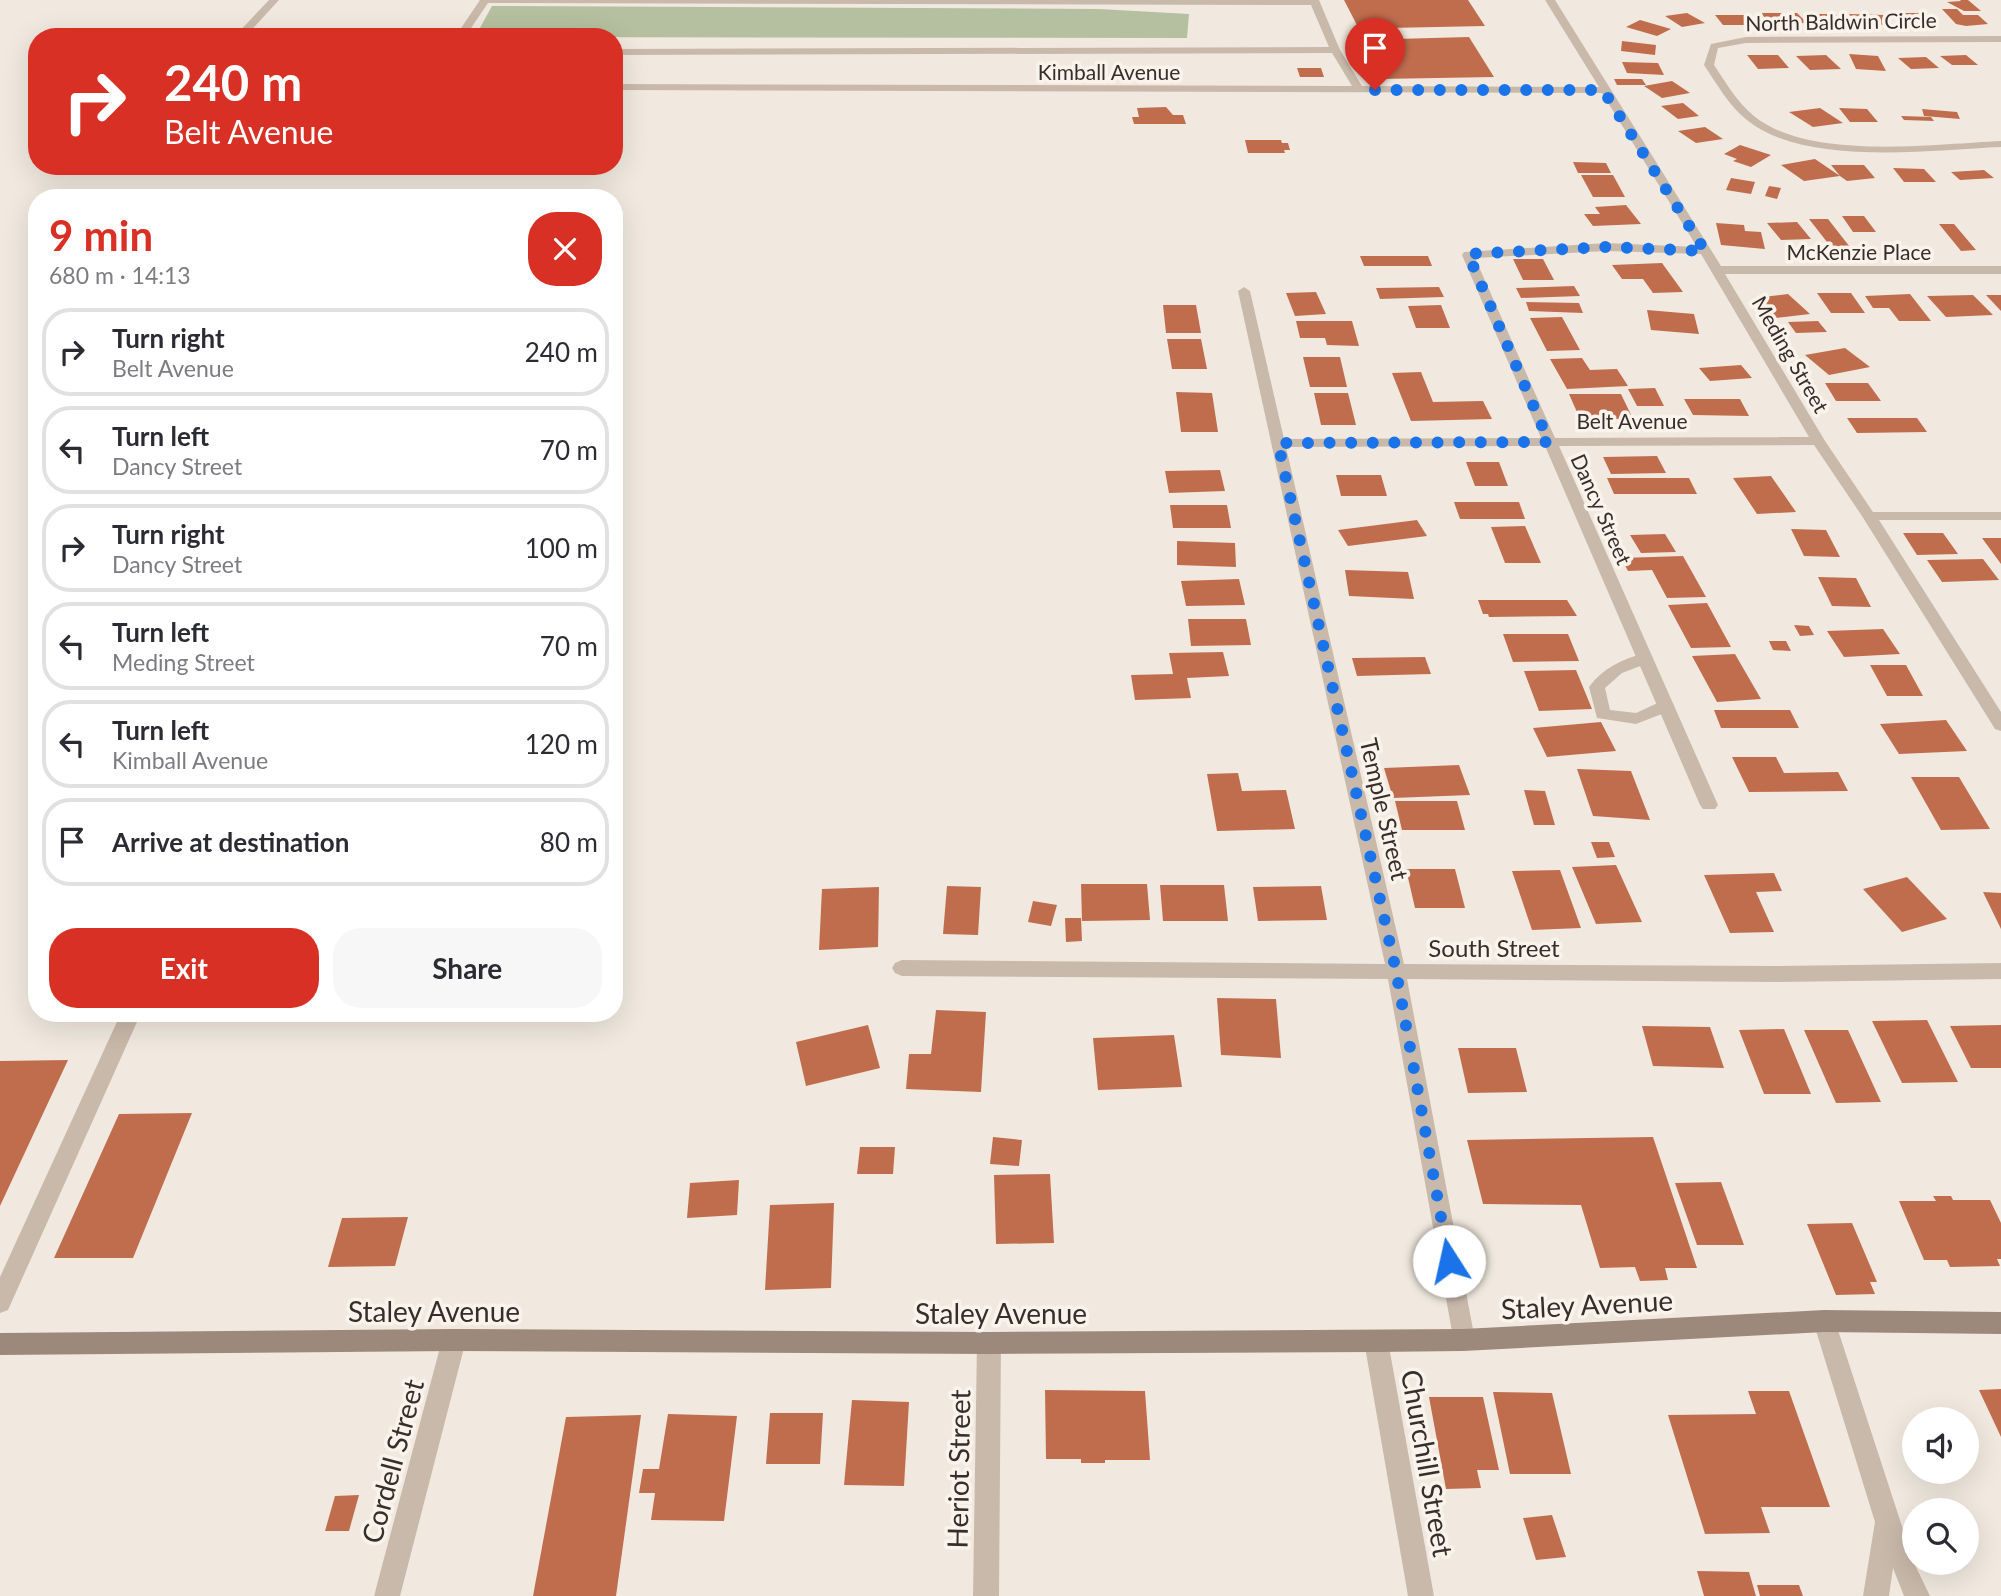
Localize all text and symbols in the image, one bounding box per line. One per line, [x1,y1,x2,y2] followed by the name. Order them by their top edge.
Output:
[1745,7,1937,35] street label: North Baldwin Circle
[1345,18,1405,90] pin
[1356,29,1394,67] icon: arrive
[164,53,302,111] text: 240 m
[49,56,140,147] icon: right
[1038,59,1180,84] street label: Kimball Avenue
[164,112,333,151] text: Belt Avenue
[49,210,153,260] text: 9 min
[528,212,602,286] button: close
[1787,239,1931,264] street label: McKenzie Place
[49,261,191,289] text: 680 m · 14:13
[1748,291,1835,417] street label: Meding Street
[112,322,225,354] text: Turn right
[53,333,91,371] icon: right
[525,336,598,368] text: 240 m
[112,354,234,382] text: Belt Avenue
[1576,408,1688,433] street label: Belt Avenue
[112,420,209,452] text: Turn left
[53,431,91,469] icon: left
[540,434,598,466] text: 70 m
[1566,450,1638,569] street label: Dancy Street
[112,452,242,480] text: Dancy Street
[112,518,225,550] text: Turn right
[53,529,91,567] icon: right
[525,532,598,564] text: 100 m
[112,550,242,578] text: Dancy Street
[112,616,209,648] text: Turn left
[53,627,91,665] icon: left
[540,630,598,662] text: 70 m
[112,648,255,676] text: Meding Street
[112,714,209,746] text: Turn left
[53,725,91,763] icon: left
[525,728,598,760] text: 120 m
[1355,735,1416,883] street label: Temple Street
[112,746,268,774] text: Kimball Avenue
[53,823,91,861] icon: arrive
[112,826,349,858] text: Arrive at destination
[540,826,598,858] text: 80 m
[49,928,319,1008] button: Exit
[333,928,602,1008] button: Share
[1428,933,1560,962] street label: South Street
[1412,1224,1486,1298] position arrow
[1500,1283,1674,1325] street label: Staley Avenue
[348,1294,520,1328] street label: Staley Avenue
[915,1296,1087,1330] street label: Staley Avenue
[1395,1367,1461,1559] street label: Churchill Street
[354,1375,430,1547] street label: Cordell Street
[940,1389,976,1549] street label: Heriot Street
[1902,1407,1979,1575] map controls
[1902,1407,1979,1484] button: sound
[1902,1498,1979,1575] button: search

